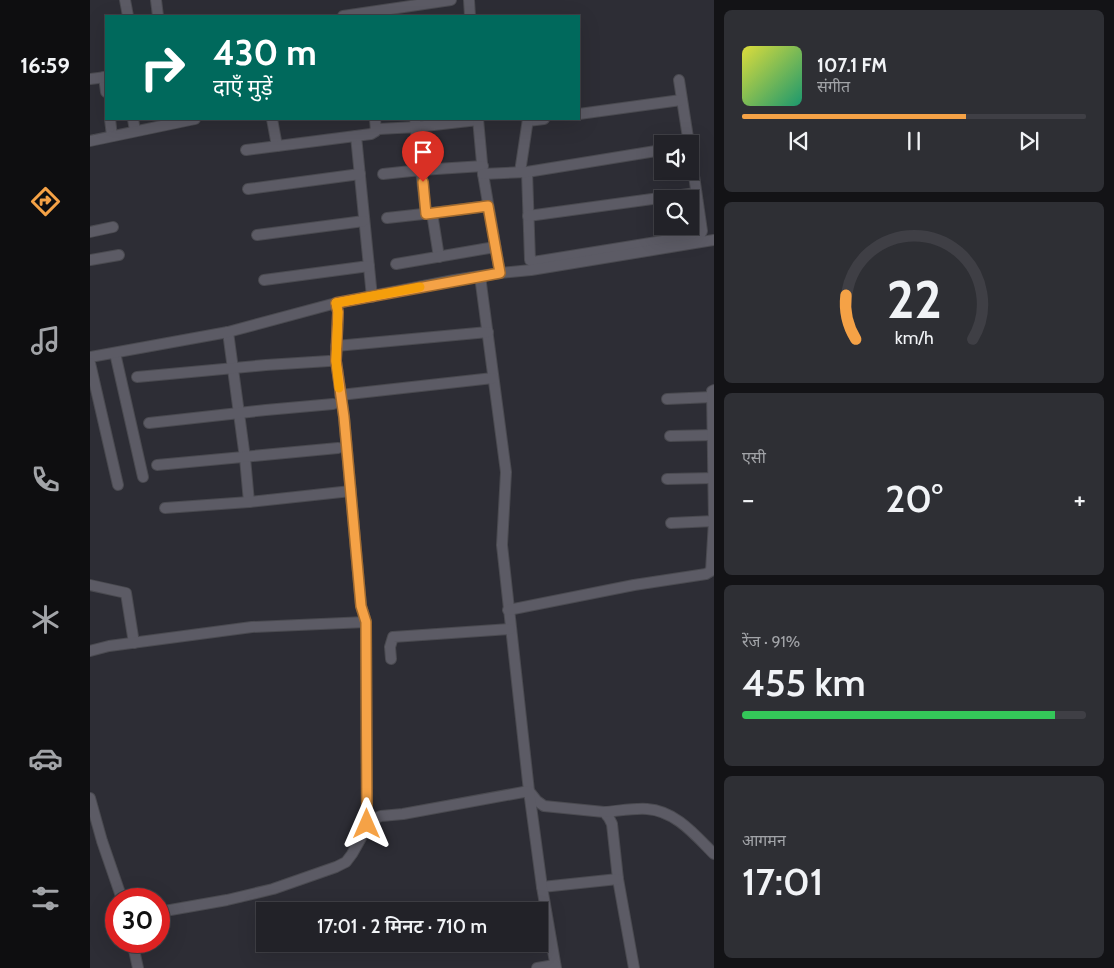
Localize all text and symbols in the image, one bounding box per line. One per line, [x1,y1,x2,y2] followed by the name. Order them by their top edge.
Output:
[213,31,317,74] text: 430 m
[130,35,195,100] icon: right
[20,52,70,79] text: 16:59
[817,54,887,77] text: 107.1 FM
[213,74,272,101] text: दाएँ मुड़ें
[817,77,850,96] text: संगीत
[785,127,813,155] icon: previous
[900,127,928,155] icon: pause
[1015,127,1043,155] icon: next
[402,131,444,182] pin
[654,135,699,235] map controls
[654,135,699,180] button: sound
[409,138,437,166] icon: arrive
[28,184,63,219] icon: directions
[654,190,699,235] button: search
[886,268,942,331] text: 22
[28,323,63,358] icon: music
[894,327,934,348] text: km/h
[742,448,766,467] text: एसी
[28,462,63,497] icon: phone
[885,475,943,522] text: 20°
[742,482,754,516] text: −
[1074,482,1086,516] text: +
[28,602,63,637] icon: climate
[742,632,800,651] text: रेंज · 91%
[742,659,866,706] text: 455 km
[28,741,63,776] icon: car
[340,797,392,849] position arrow
[742,831,786,850] text: आगमन
[742,858,823,905] text: 17:01
[28,881,63,916] icon: filters
[105,888,170,953] speed limit sign: 30
[317,915,487,938] text: 17:01 · 2 मिनट · 710 m

